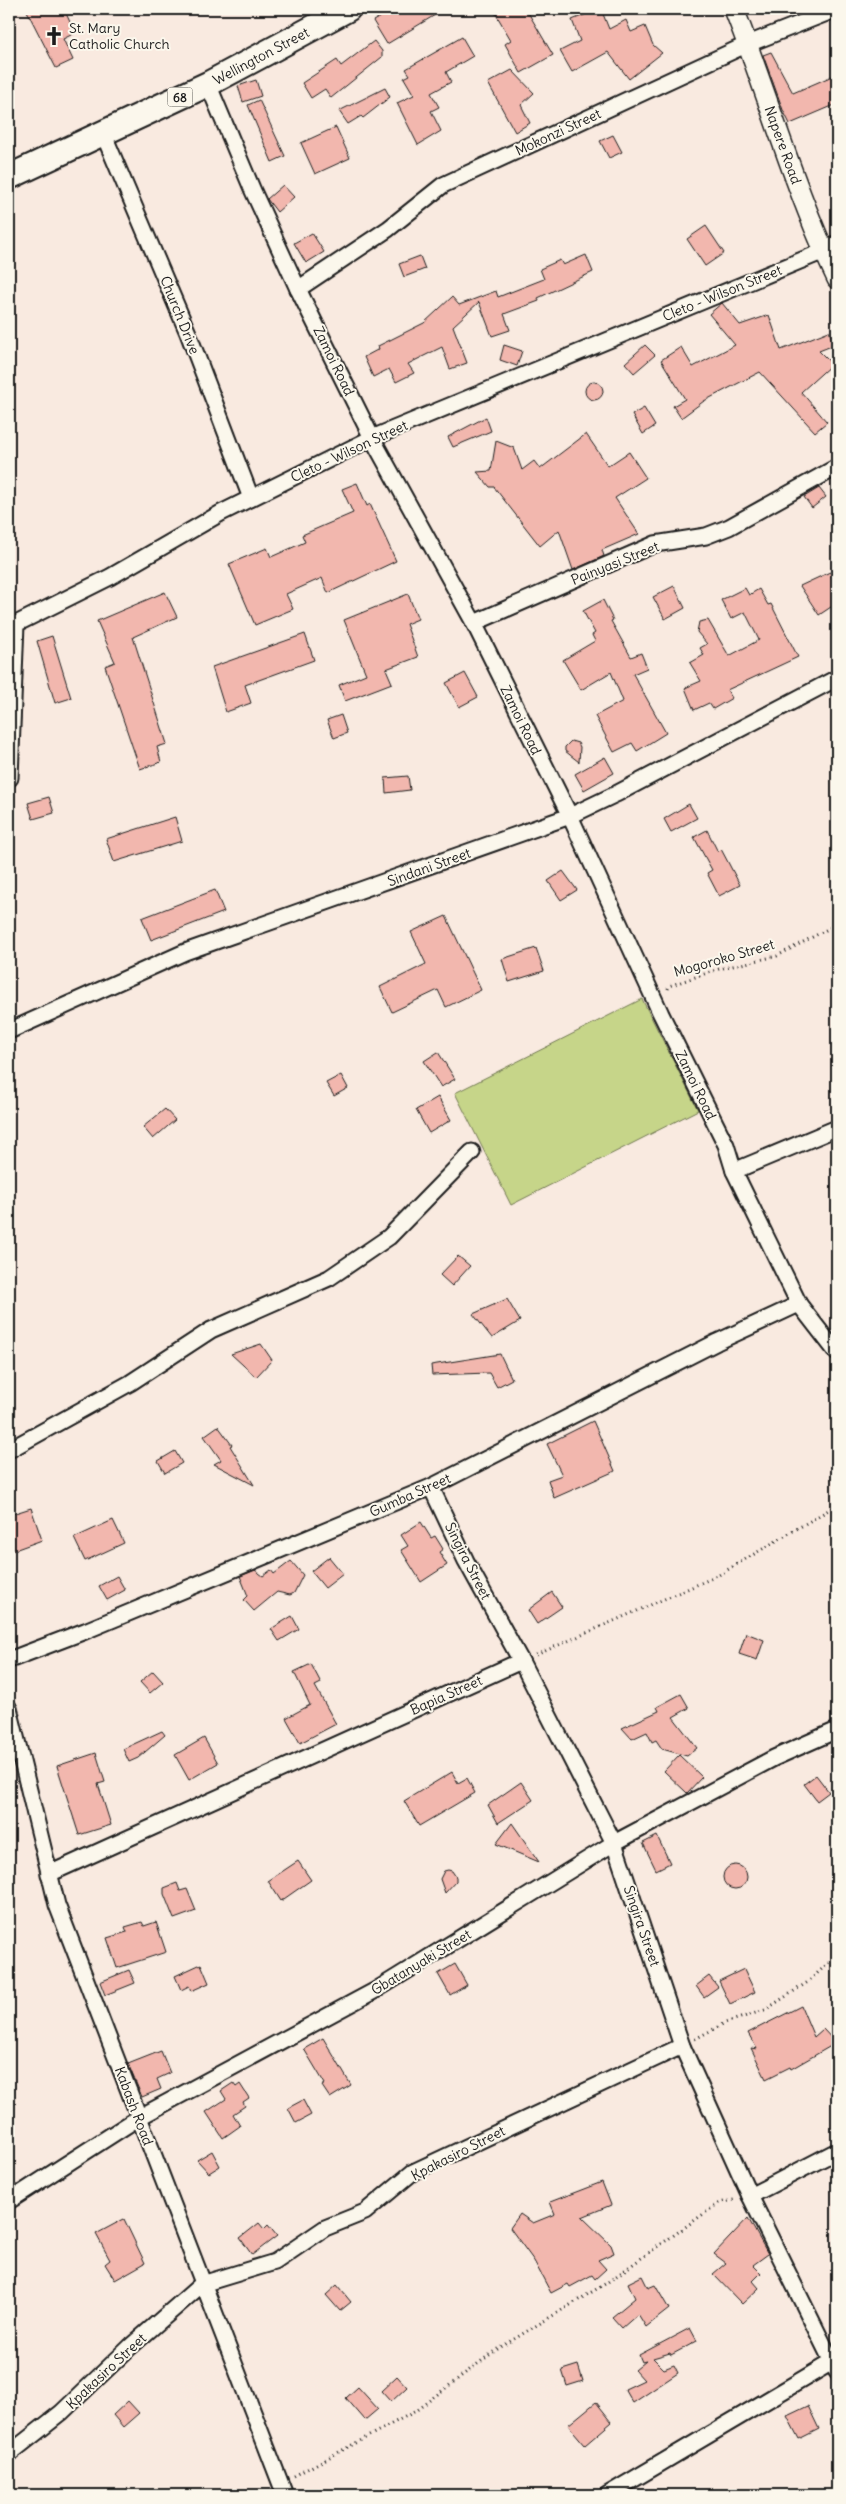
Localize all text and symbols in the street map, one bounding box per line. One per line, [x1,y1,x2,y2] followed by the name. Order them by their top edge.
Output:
[69,19,170,53] place label: St. Mary Catholic Church
[210,23,312,89] street label: Wellington Street
[43,25,65,47] church icon: St. Mary Catholic Church
[168,88,192,106] road number: 68
[761,103,805,187] street label: Napere Road
[512,104,604,160] street label: Mokonzi Street
[660,261,785,325] street label: Cleto - Wilson Street
[156,273,204,357] street label: Church Drive
[309,323,359,399] street label: Zamoi Road
[288,416,411,486] street label: Cleto - Wilson Street
[568,537,662,589] street label: Painyasi Street
[496,682,546,758] street label: Zamoi Road
[385,844,473,890] street label: Sindani Street
[672,935,777,981] street label: Mogoroko Street
[671,1047,721,1123] street label: Zamoi Road
[367,1469,454,1521] street label: Gumba Street
[441,1519,495,1603] street label: Singira Street
[407,1671,485,1719] street label: Bapia Street
[620,1883,664,1969] street label: Singira Street
[368,1925,475,1999] street label: Gbatanyaki Street
[111,2064,157,2148] street label: Kabash Road
[408,2121,508,2184] street label: Kpakasiro Street
[62,2329,150,2413] street label: Kpakasiro Street

